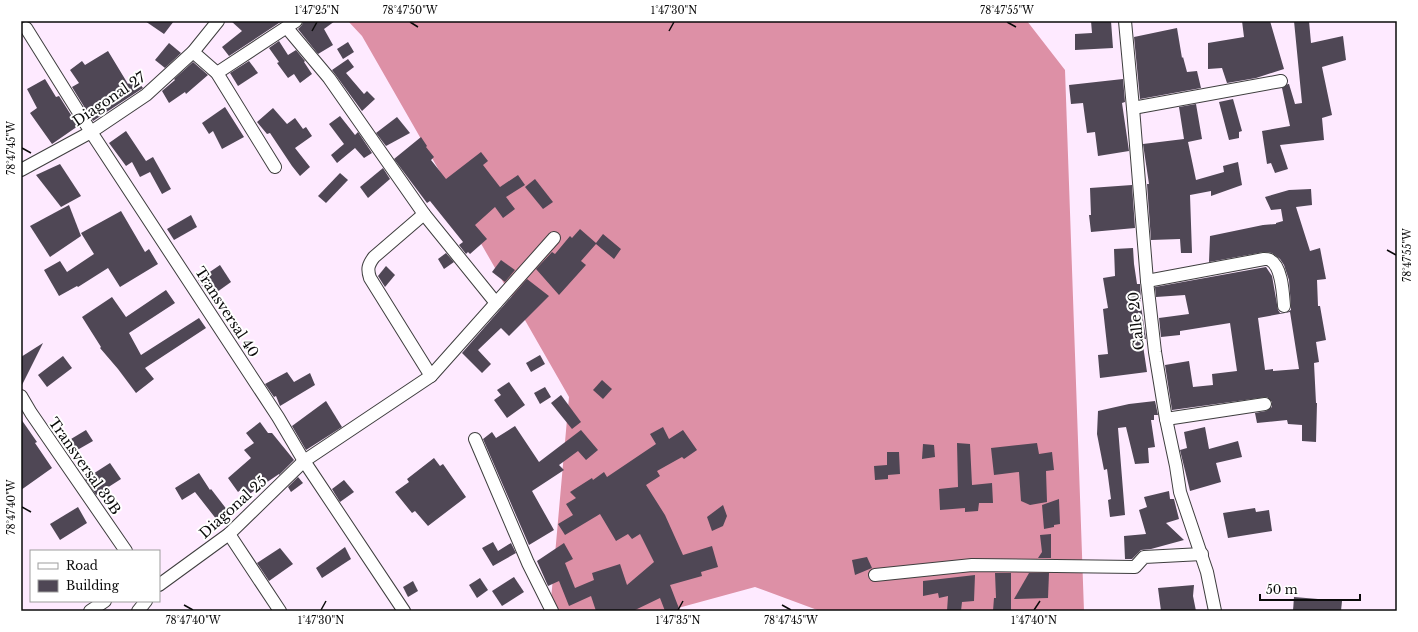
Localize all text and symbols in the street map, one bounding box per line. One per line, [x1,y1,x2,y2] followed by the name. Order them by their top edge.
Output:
[294,4,340,17] text: 1°47'25"N
[382,4,438,17] text: 78°47'50"W
[651,4,697,17] text: 1°47'30"N
[980,4,1034,17] text: 78°47'55"W
[69,68,150,130] street label: Diagonal 27
[5,121,18,175] text: 78°47'45"W
[1401,228,1414,282] text: 78°47'55"W
[191,263,263,361] street label: Transversal 40
[1124,291,1148,351] street label: Calle 20
[45,414,125,518] street label: Transversal 39B
[195,472,271,542] street label: Diagonal 25
[5,479,18,535] text: 78°47'40"W
[30,550,160,602] legend
[66,558,98,573] text: Road
[1260,576,1360,602] scale bar
[66,578,120,593] text: Building
[1266,582,1298,597] text: 50 m
[165,614,221,627] text: 78°47'40"W
[298,614,344,627] text: 1°47'30"N
[655,614,701,627] text: 1°47'35"N
[764,614,818,627] text: 78°47'45"W
[1011,614,1057,627] text: 1°47'40"N

